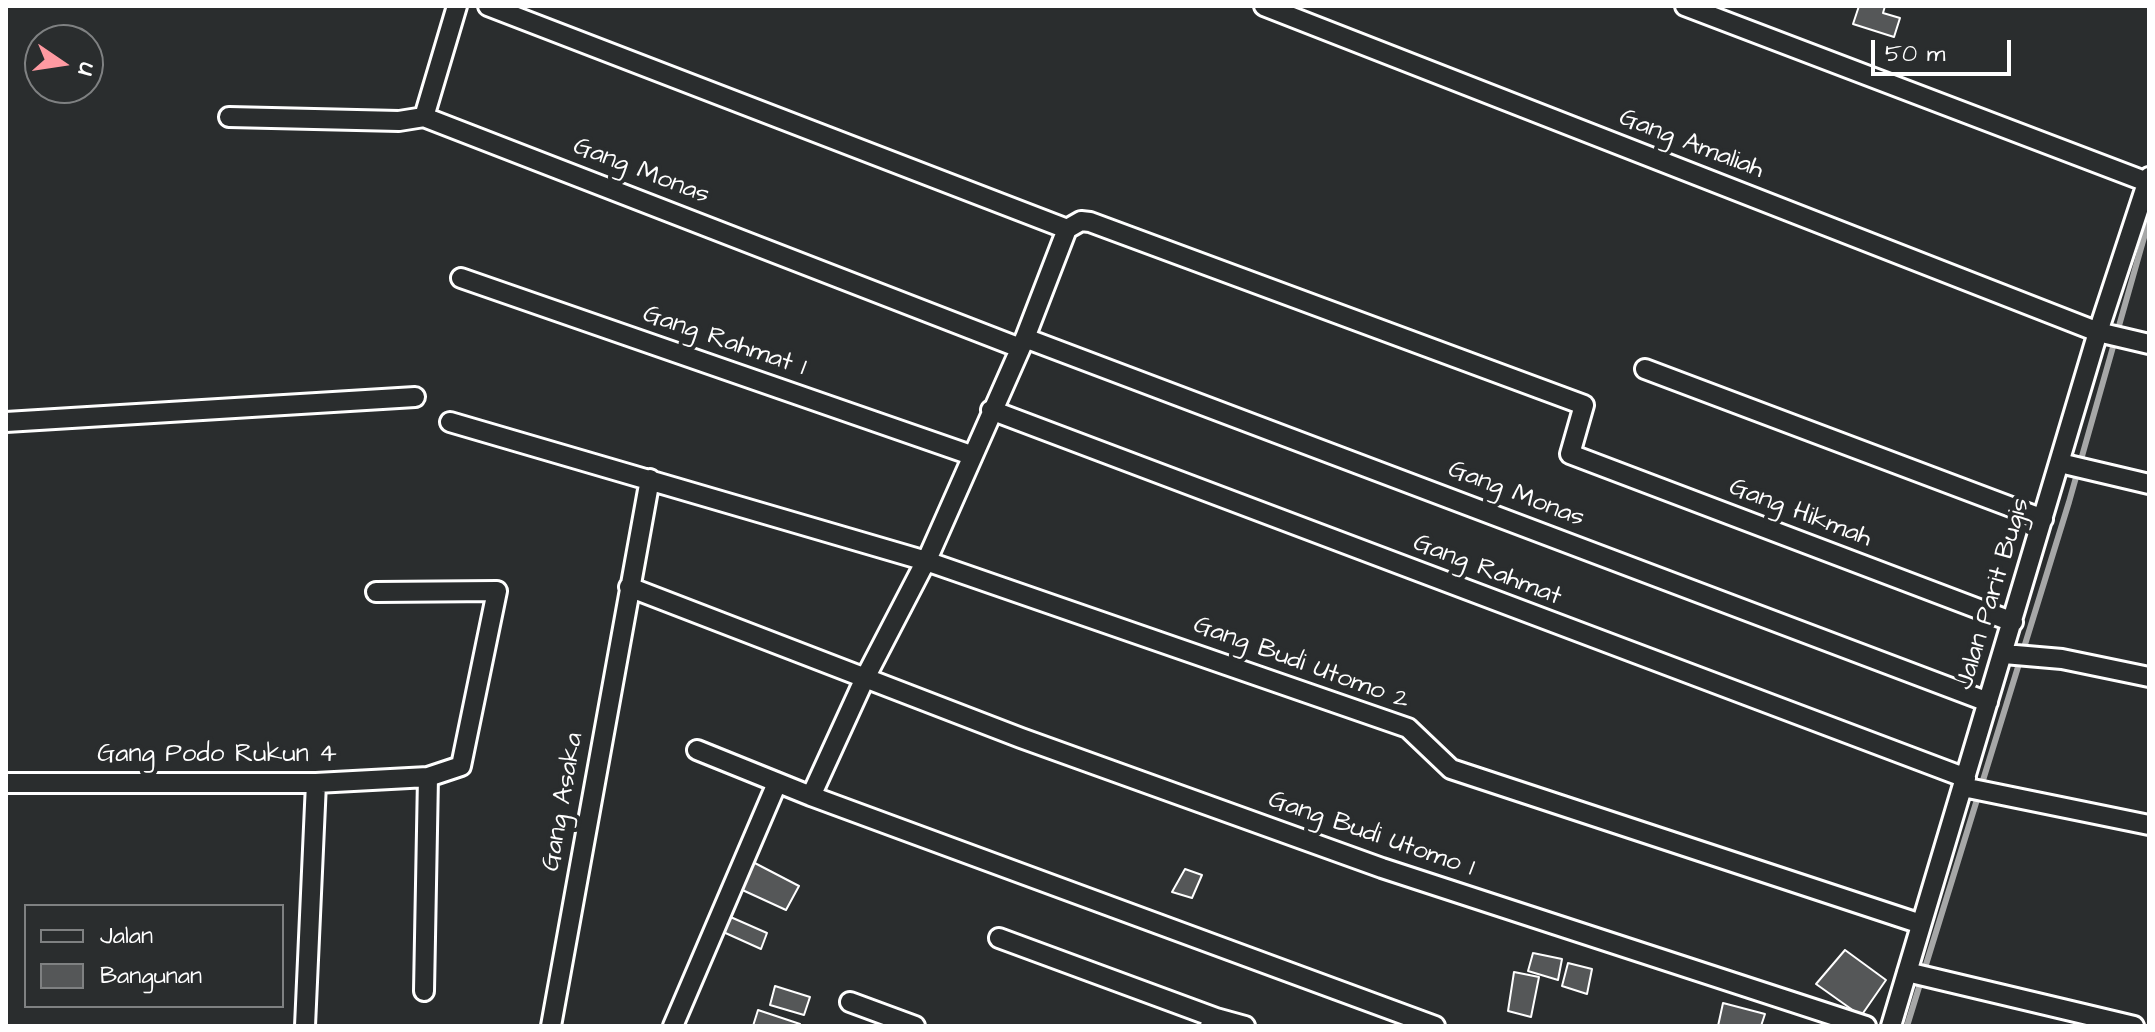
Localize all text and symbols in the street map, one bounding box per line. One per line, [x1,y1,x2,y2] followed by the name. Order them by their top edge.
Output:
[24,24,104,104] north arrow
[1875,24,2015,74] scale bar
[1885,37,1945,71] text: 50 m
[69,60,102,79] text: U
[1614,103,1768,187] street label: Gang Amaliah
[568,132,714,212] street label: Gang Monas
[638,300,810,384] street label: Gang Rahmat 1
[1443,455,1589,535] street label: Gang Monas
[1724,473,1876,555] street label: Gang Hikmah
[1950,494,2038,694] street label: Jalan Parit Bugis
[1408,528,1566,614] street label: Gang Rahmat
[1189,610,1413,718] street label: Gang Budi Utomo 2
[536,730,592,874] street label: Gang Asaka
[97,740,337,772] street label: Gang Podo Rukun 4
[1264,785,1478,885] street label: Gang Budi Utomo 1
[24,904,284,1008] legend
[100,919,153,953] text: Jalan
[100,959,202,993] text: Bangunan

